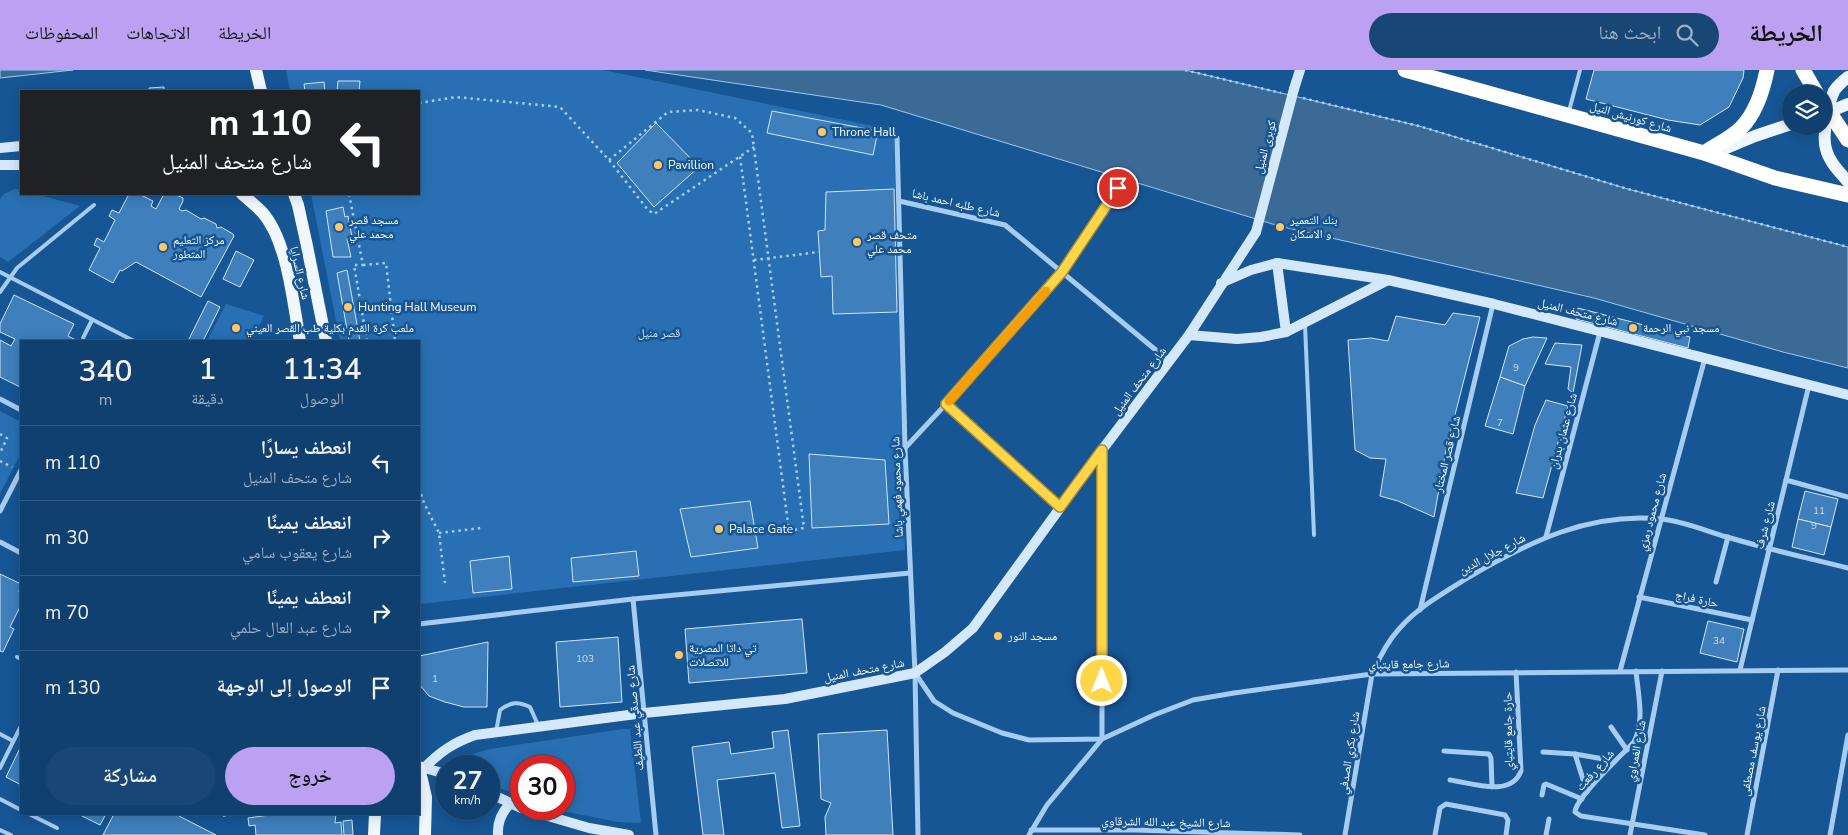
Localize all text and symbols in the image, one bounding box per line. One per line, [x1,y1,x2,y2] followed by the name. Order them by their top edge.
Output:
[1369,13,1719,58] search box
[1749,17,1823,49] text: الخريطة
[1599,20,1661,46] text: ابحث هنا
[25,21,98,45] text: المحفوظات
[126,21,190,45] text: الاتجاهات
[218,21,271,45] text: الخريطة
[1673,21,1701,49] icon: search
[1782,85,1832,135] map controls
[1782,85,1832,135] button: layers
[1588,98,1674,136] street label: شارع كورنيش النيل
[209,100,312,147] text: 110 m
[330,110,395,175] icon: left
[1250,119,1280,175] street label: كوبرى المنيل
[832,124,896,140] place label: Throne Hall
[816,126,828,138] marker: Throne Hall
[162,147,312,177] text: شارع متحف المنيل
[668,157,714,173] place label: Pavillion
[652,159,664,171] marker: Pavillion
[1097,167,1139,209] pin
[1104,174,1132,202] icon: arrive
[910,185,1002,221] street label: شارع طلبه احمد باشا
[348,212,398,244] place label: مسجد قصر محمد علي
[1289,212,1338,242] place label: بنك التعمير و الاسكان
[333,221,345,233] marker: مسجد قصر محمد علي
[1274,221,1286,233] marker: بنك التعمير و الاسكان
[866,227,917,259] place label: متحف قصر محمد علي
[172,232,225,262] place label: مركز التعليم المتطور
[851,236,863,248] marker: متحف قصر محمد علي
[157,241,169,253] marker: مركز التعليم المتطور
[286,245,314,301] street label: شارع السرايا
[1536,294,1620,330] street label: شارع متحف المنيل
[358,299,476,315] place label: Hunting Hall Museum
[342,301,354,313] marker: Hunting Hall Museum
[246,320,414,338] place label: ملعب كرة القدم بكلية طب القصر العيني
[1643,320,1720,338] place label: مسجد نبي الرحمة
[230,322,242,334] marker: ملعب كرة القدم بكلية طب القصر العيني
[1627,322,1639,334] marker: مسجد نبي الرحمة
[638,325,680,341] park label: قصر منيل
[1108,343,1170,418] street label: شارع متحف المنيل
[198,349,216,390] text: 1
[282,349,361,390] text: 11:34
[79,351,133,392] text: 340
[1513,361,1519,375] house number: 9
[191,388,224,410] text: دقيقة
[300,388,344,410] text: الوصول
[99,389,112,411] text: m
[1545,391,1581,471] street label: شارع عثمان بدران
[1429,414,1464,495] street label: شارع قصر المختار
[1497,416,1503,430] house number: 7
[261,435,352,461] text: انعطف يسارًا
[887,436,909,538] street label: شارع محمود فهمي باشا
[367,449,395,477] icon: left
[45,450,100,476] text: 110 m
[243,467,352,489] text: شارع متحف المنيل
[1634,471,1672,553] street label: شارع محمود رمزي
[1751,499,1779,551] street label: شارع شرف
[1813,504,1825,518] house number: 11
[266,510,352,536] text: انعطف يمينًا
[1811,519,1817,533] house number: 9
[729,521,793,537] place label: Palace Gate
[713,523,725,535] marker: Palace Gate
[367,524,395,552] icon: right
[45,525,89,551] text: 30 m
[1456,530,1528,578] street label: شارع جلال الدين
[242,542,352,564] text: شارع يعقوب سامي
[266,585,352,611] text: انعطف يمينًا
[1674,587,1720,611] street label: حارة فراج
[367,599,395,627] icon: right
[45,600,89,626] text: 70 m
[230,617,352,639] text: شارع عبد العال حلمي
[1007,628,1057,644] place label: مسجد النور
[992,630,1004,642] marker: مسجد النور
[1713,634,1725,648] house number: 34
[689,640,757,670] place label: تي داتا المصرية للاتصلات
[673,649,685,661] marker: تي داتا المصرية للاتصلات
[576,652,594,666] house number: 103
[822,654,906,686] street label: شارع متحف المنيل
[1075,654,1127,706] position arrow
[1368,655,1450,675] street label: شارع جامع قايتباي
[622,664,650,771] street label: شارع صدقي عبد اللطيف
[432,672,438,686] house number: 1
[217,673,352,699] text: الوصول إلى الوجهة
[367,674,395,702] icon: arrive
[45,675,100,701] text: 130 m
[1499,691,1519,770] street label: حارة جامع قايتباي
[1736,704,1770,798] street label: شارع يوسف مصطفى
[1335,710,1365,796] street label: شارع بكري الصدفي
[1622,719,1652,783] street label: شارع الغمراوي
[1572,746,1618,794] street label: شارع رفعت
[45,747,215,805] button: مشاركة
[225,747,395,805] button: خروج
[510,755,575,820] speed limit sign: 30
[452,764,483,798] text: 27
[454,792,481,808] text: km/h
[1101,813,1231,833] street label: شارع الشيخ عبد الله الشرقاوي

